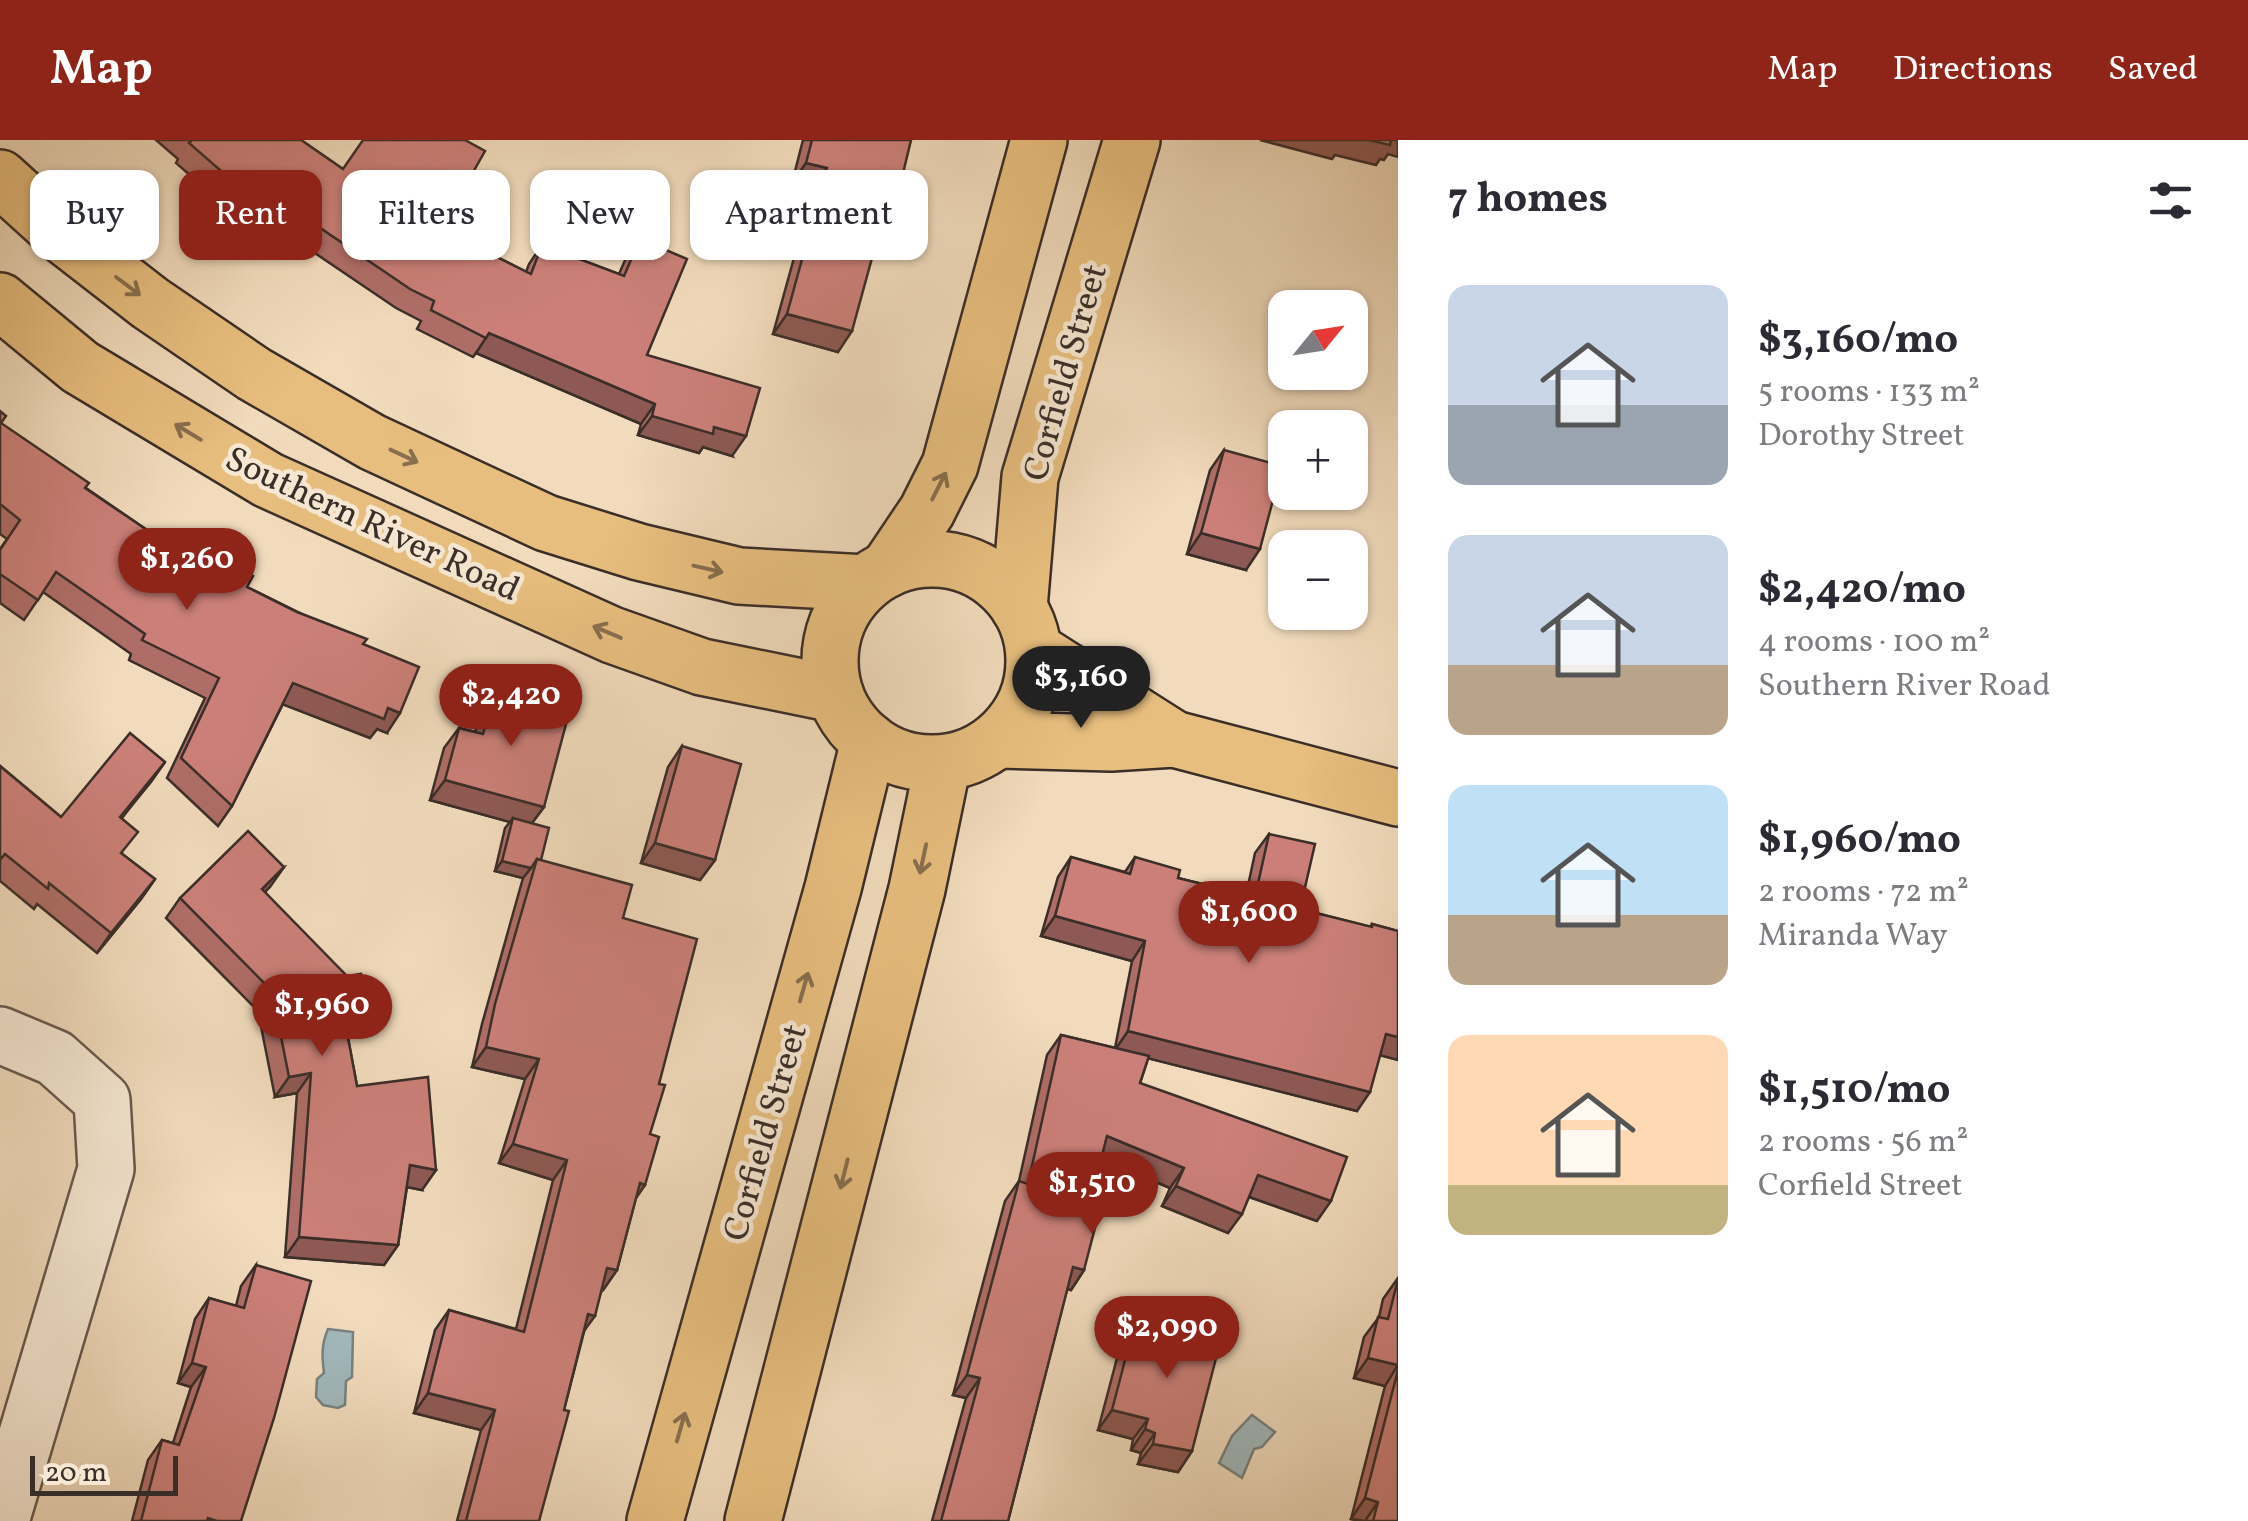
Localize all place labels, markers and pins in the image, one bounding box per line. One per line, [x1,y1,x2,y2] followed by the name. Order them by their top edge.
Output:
[106,528,268,613] pin: $1,260
[1000,646,1162,731] pin: $3,160
[430,664,592,749] pin: $2,420
[1168,881,1330,966] pin: $1,600
[241,974,403,1059] pin: $1,960
[1011,1152,1173,1237] pin: $1,510
[1086,1296,1248,1381] pin: $2,090

